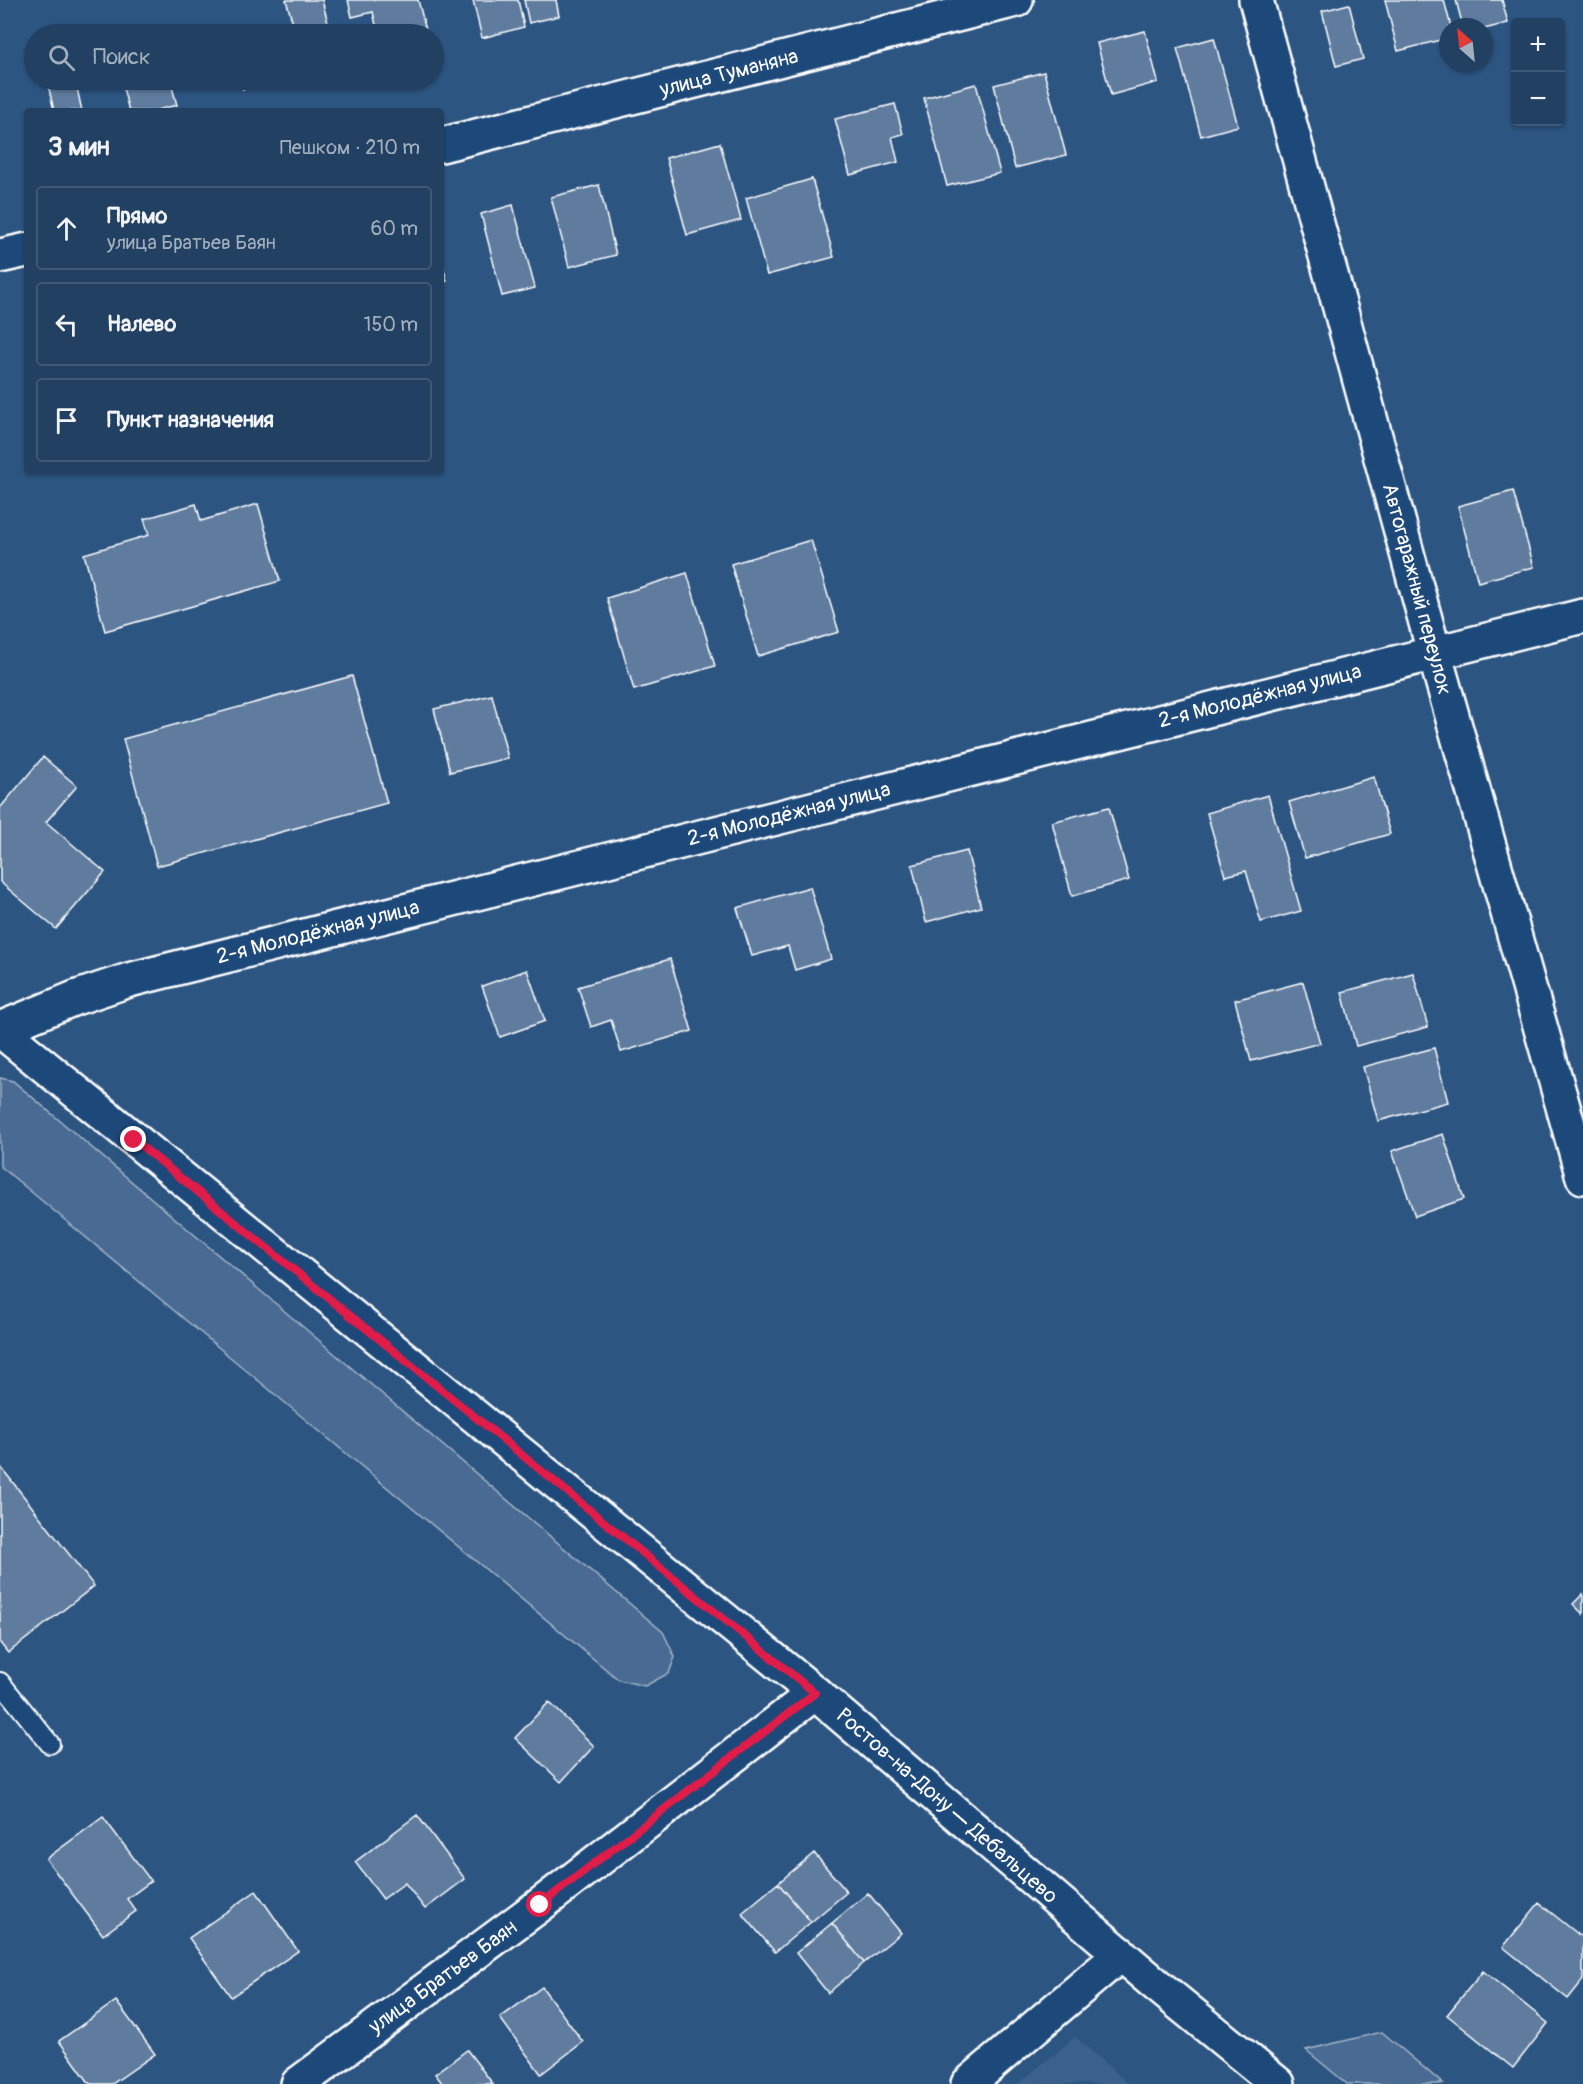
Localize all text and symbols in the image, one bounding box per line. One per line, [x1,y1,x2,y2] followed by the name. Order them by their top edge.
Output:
[1439,18,1493,72] north arrow
[1511,18,1565,126] map controls
[1511,18,1565,72] button: +
[24,24,444,90] search box
[45,41,78,74] icon: search
[93,43,150,71] text: Поиск
[656,43,801,103] street label: улица Туманяна
[1511,72,1565,126] button: −
[48,131,110,163] text: 3 мин
[280,135,420,160] text: Пешком · 210 m
[107,202,167,230] text: Прямо
[50,212,83,245] icon: ahead
[371,216,418,241] text: 60 m
[107,230,276,255] text: улица Братьев Баян
[50,308,83,341] icon: left
[107,310,176,338] text: Налево
[364,312,418,337] text: 150 m
[50,404,83,437] icon: arrive
[107,406,274,434] text: Пункт назначения
[1376,480,1458,698] street label: Автогаражный переулок
[1156,658,1364,734] street label: 2-я Молодёжная улица
[685,776,893,852] street label: 2-я Молодёжная улица
[214,894,422,970] street label: 2-я Молодёжная улица
[120,1126,146,1152] route end
[831,1702,1063,1910] street label: Ростов-на-Дону — Дебальцево
[526,1891,552,1917] route start
[363,1914,523,2041] street label: улица Братьев Баян

